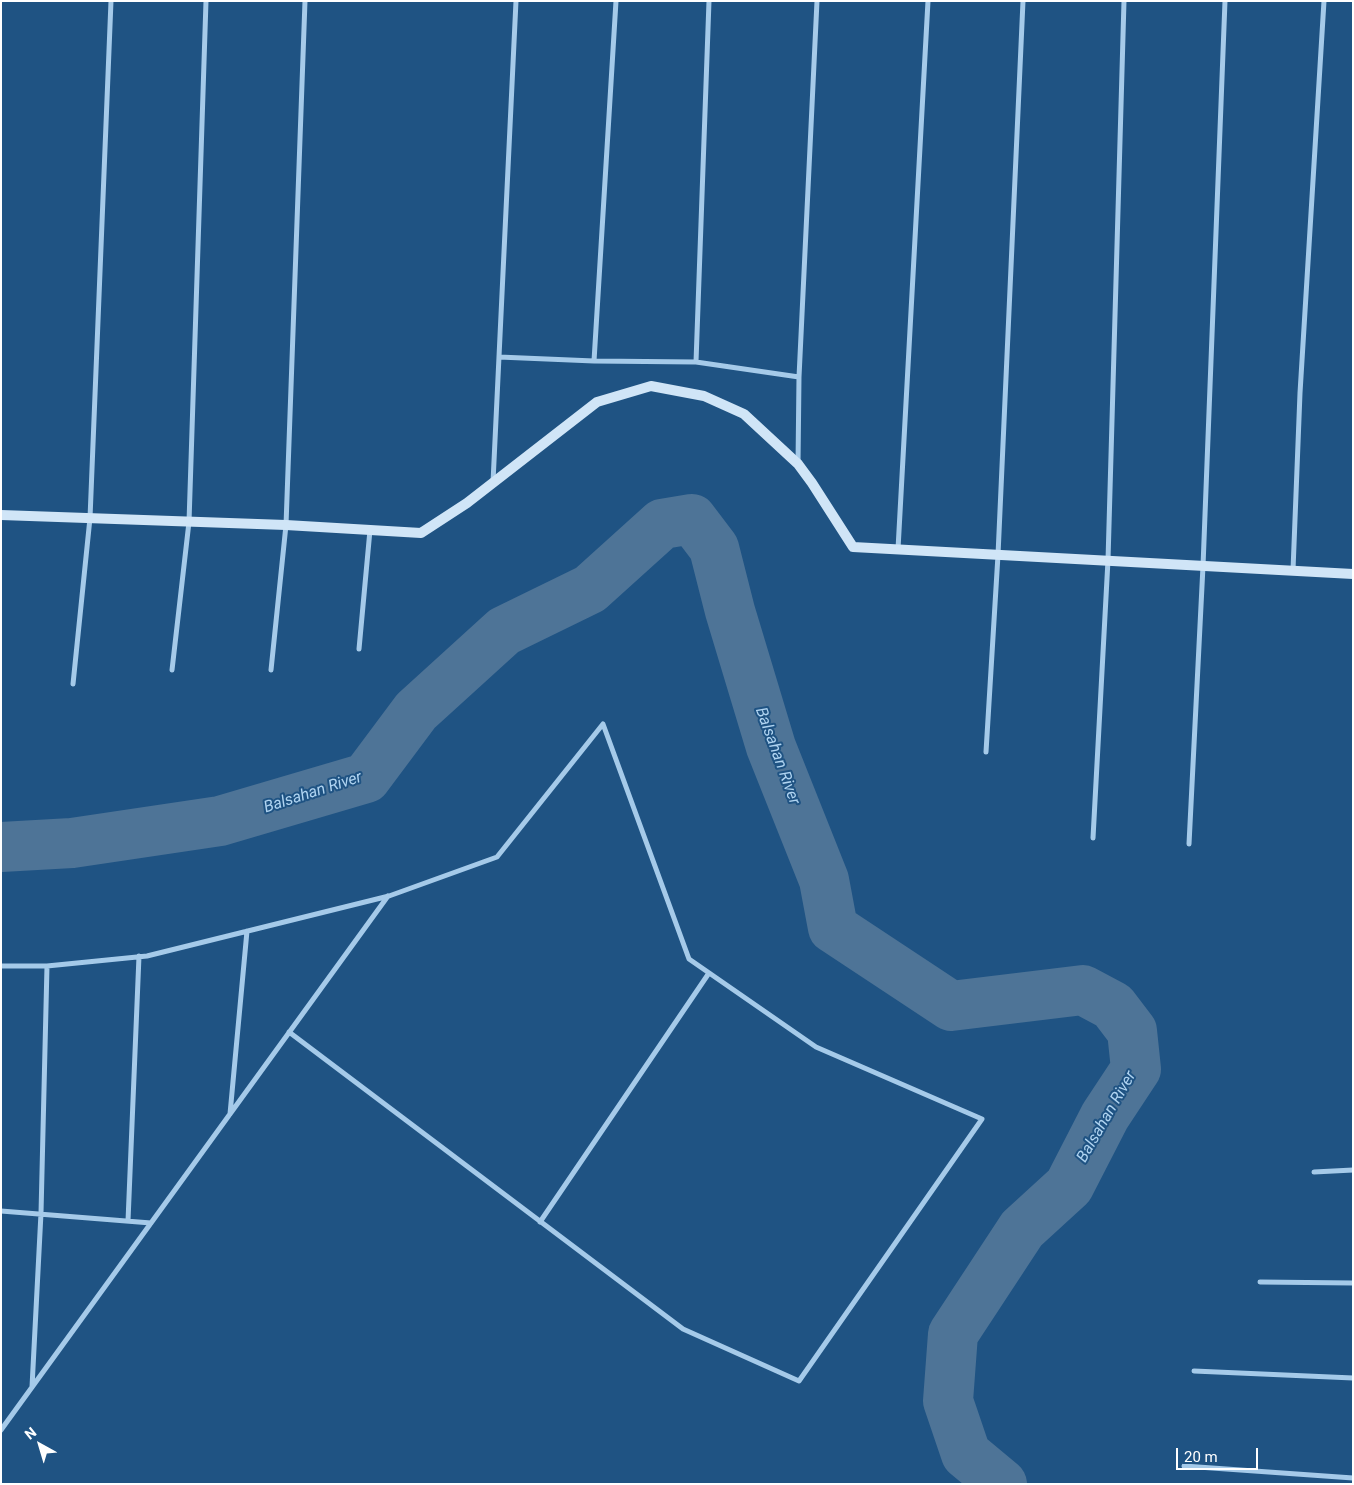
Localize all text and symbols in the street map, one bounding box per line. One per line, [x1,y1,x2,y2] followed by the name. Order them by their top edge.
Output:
[751,705,803,807] water label: Balsahan River
[261,768,365,818] water label: Balsahan River
[1073,1068,1141,1166] water label: Balsahan River
[15,1420,65,1470] north arrow
[22,1424,39,1443] text: N
[1179,1438,1262,1470] scale bar
[1184,1448,1218,1466] text: 20 m

